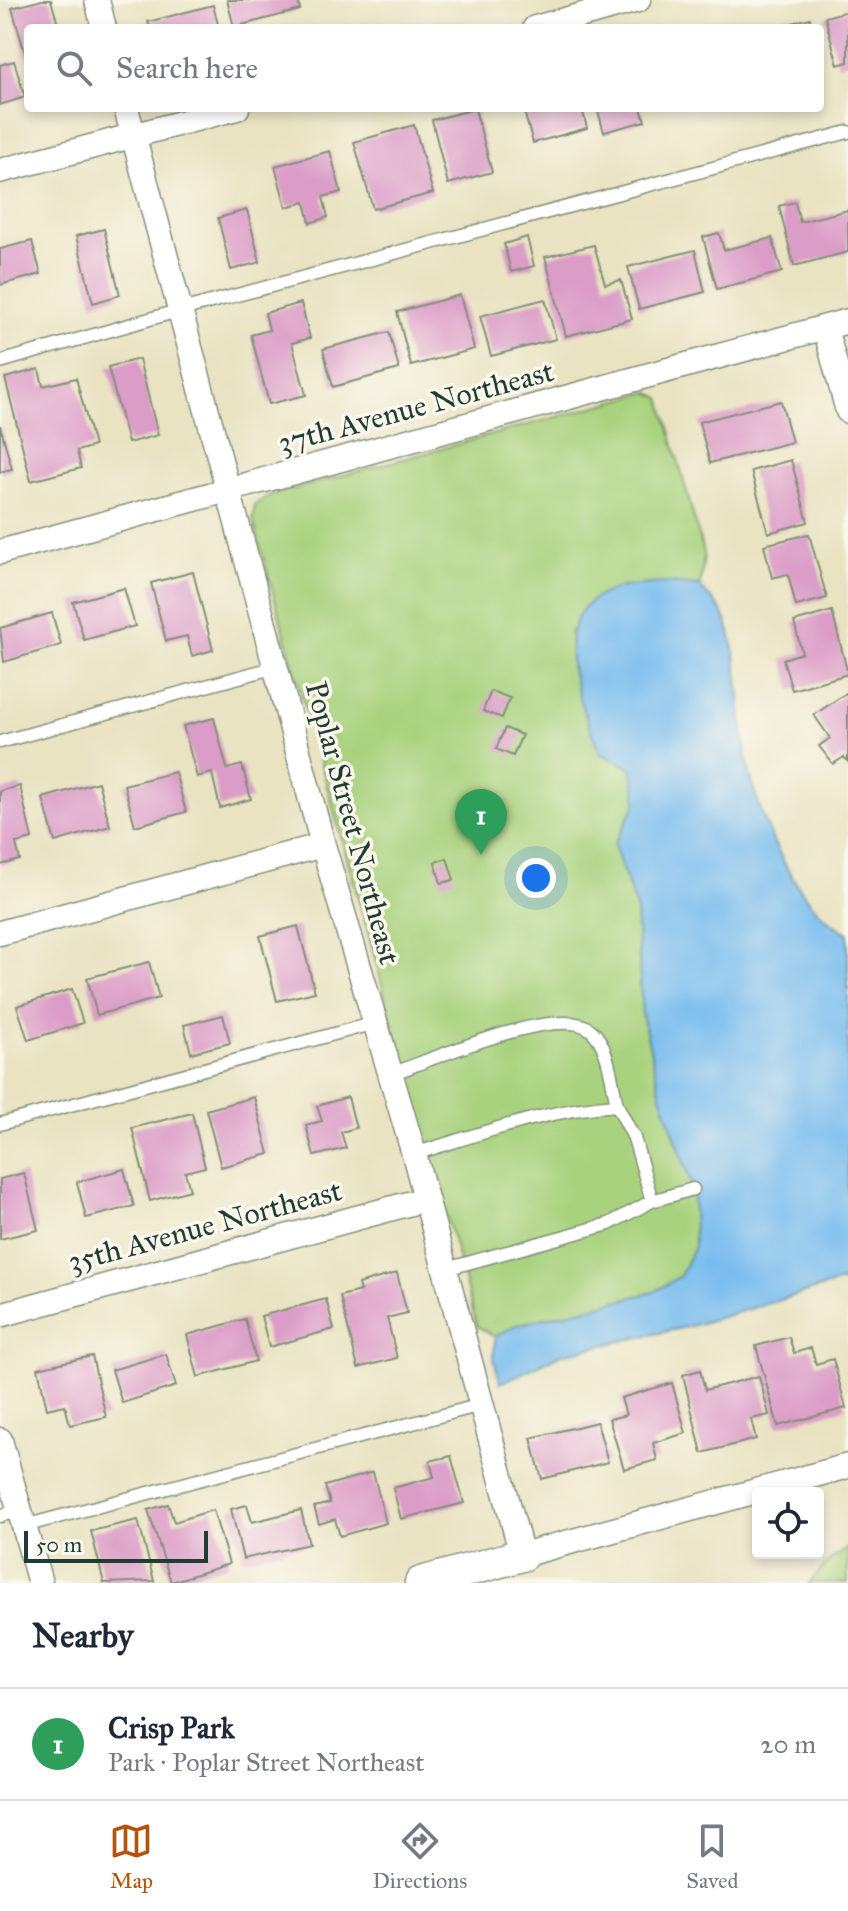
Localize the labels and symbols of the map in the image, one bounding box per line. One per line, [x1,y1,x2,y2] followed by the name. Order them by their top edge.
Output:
[274,353,558,461] street label: 37th Avenue Northeast
[298,678,408,969] street label: Poplar Street Northeast
[455,789,507,855] pin: 1
[516,858,556,898] your location
[64,1172,346,1280] street label: 35th Avenue Northeast
[24,1527,208,1563] scale bar

